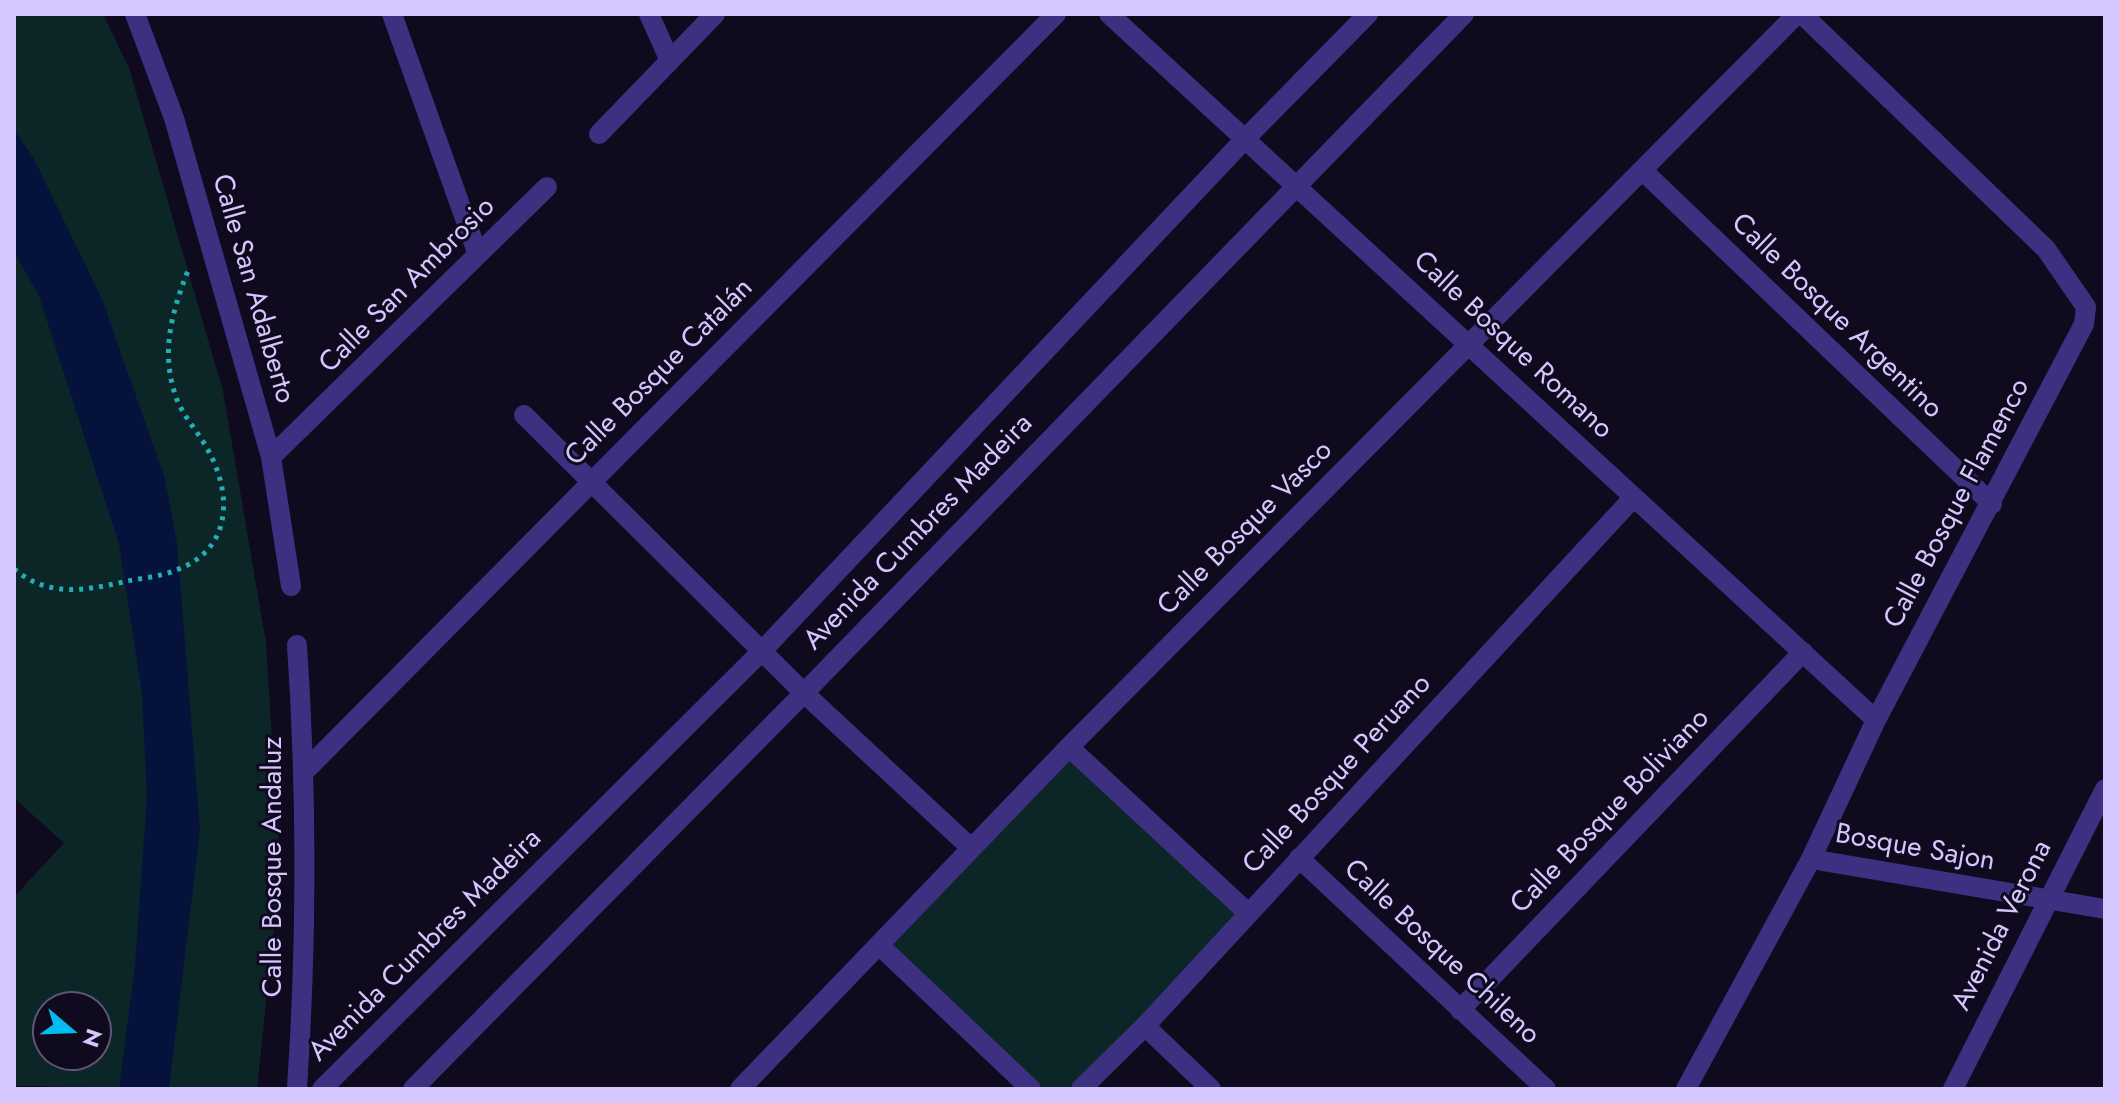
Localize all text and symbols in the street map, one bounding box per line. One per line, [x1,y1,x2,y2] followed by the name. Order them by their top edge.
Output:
[203,171,301,407] street label: Calle San Adalberto
[313,191,503,381] street label: Calle San Ambrosio
[1723,207,1949,427] street label: Calle Bosque Argentino
[1405,245,1619,447] street label: Calle Bosque Romano
[559,272,761,474] street label: Calle Bosque Catalán
[1878,374,2038,634] street label: Calle Bosque Flamenco
[797,408,1041,658] street label: Avenida Cumbres Madeira
[1152,435,1340,623] street label: Calle Bosque Vasco
[1237,668,1439,882] street label: Calle Bosque Peruano
[1505,703,1717,921] street label: Calle Bosque Boliviano
[257,737,291,997] street label: Calle Bosque Andaluz
[1833,818,1997,880] street label: Bosque Sajon
[303,823,549,1069] street label: Avenida Cumbres Madeira
[1946,835,2060,1017] street label: Avenida Verona
[1336,853,1546,1053] street label: Calle Bosque Chileno
[32,991,112,1071] north arrow
[75,1025,111,1052] text: N

